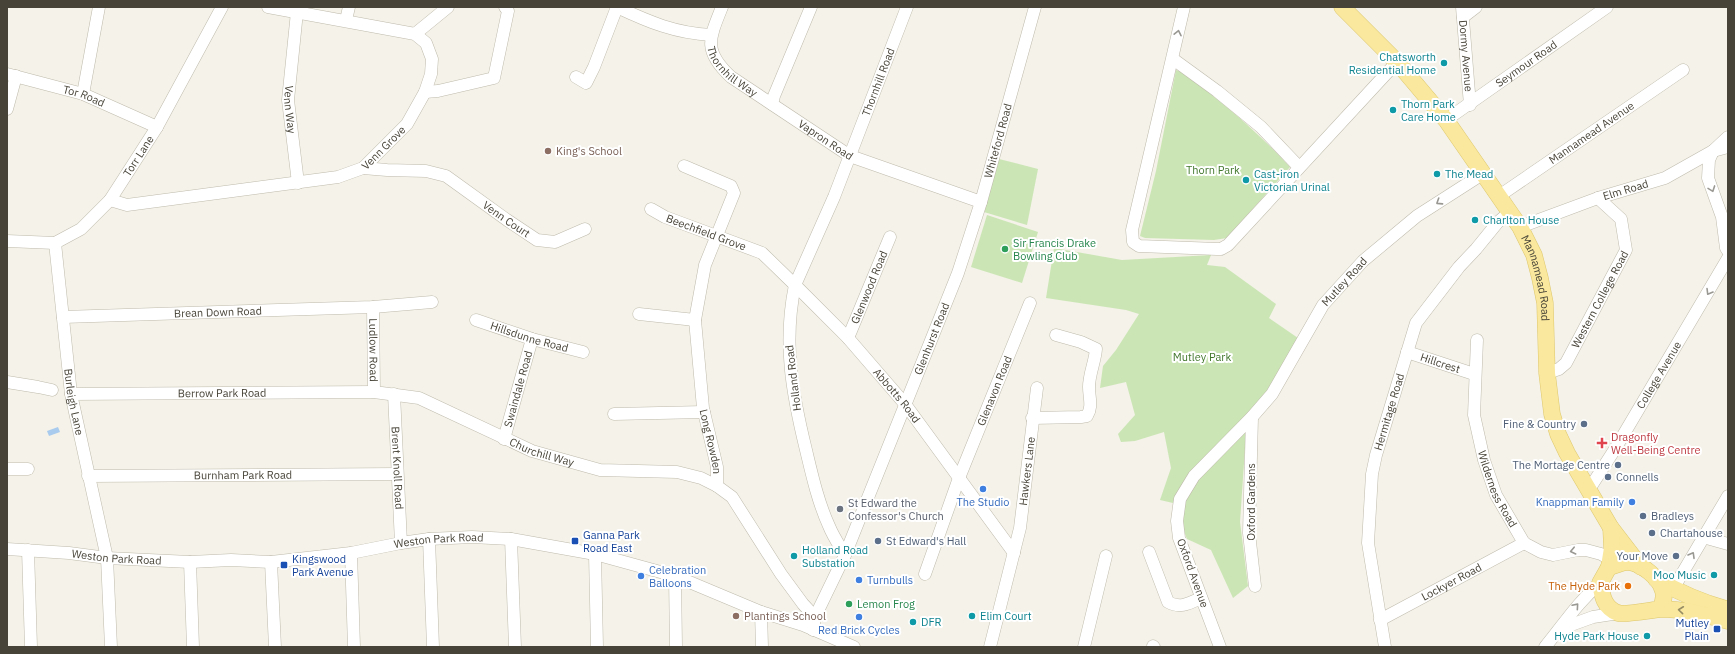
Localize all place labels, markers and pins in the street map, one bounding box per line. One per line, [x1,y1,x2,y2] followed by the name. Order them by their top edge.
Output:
[1349,50,1436,77] place label: Chatsworth Residential Home
[1439,58,1449,68] marker: Chatsworth Residential Home
[1401,97,1456,124] place label: Thorn Park Care Home
[1388,105,1398,115] marker: Thorn Park Care Home
[556,144,622,158] place label: King's School
[543,146,553,156] marker: King's School
[1254,167,1330,194] place label: Cast-iron Victorian Urinal
[1445,167,1493,181] place label: The Mead
[1432,169,1442,179] marker: The Mead
[1241,175,1251,185] marker: Cast-iron Victorian Urinal
[1483,213,1559,227] place label: Charlton House
[1470,215,1480,225] marker: Charlton House
[1013,236,1096,263] place label: Sir Francis Drake Bowling Club
[1000,244,1010,254] marker: Sir Francis Drake Bowling Club
[1503,417,1577,431] place label: Fine & Country
[1579,419,1589,429] marker: Fine & Country
[1611,430,1701,457] place label: Dragonfly Well-Being Centre
[1596,437,1608,449] marker: Dragonfly Well-Being Centre
[1513,458,1610,472] place label: The Mortage Centre
[1613,460,1623,470] marker: The Mortage Centre
[1616,470,1659,484] place label: Connells
[1603,472,1613,482] marker: Connells
[978,484,988,494] marker: The Studio
[957,495,1009,509] place label: The Studio
[1536,495,1625,509] place label: Knappman Family
[848,496,944,523] place label: St Edward the Confessor's Church
[1627,497,1637,507] marker: Knappman Family
[835,504,845,514] marker: St Edward the Confessor's Church
[1651,509,1694,523] place label: Bradleys
[1638,511,1648,521] marker: Bradleys
[1660,526,1723,540] place label: Chartahouse
[583,528,640,555] place label: Ganna Park Road East
[1647,528,1657,538] marker: Chartahouse
[886,534,966,548] place label: St Edward's Hall
[570,536,580,546] marker: Ganna Park Road East
[873,536,883,546] marker: St Edward's Hall
[802,543,868,570] place label: Holland Road Substation
[1617,549,1668,563] place label: Your Move
[789,551,799,561] marker: Holland Road Substation
[1671,551,1681,561] marker: Your Move
[292,552,354,579] place label: Kingswood Park Avenue
[279,560,289,570] marker: Kingswood Park Avenue
[649,563,706,590] place label: Celebration Balloons
[1653,568,1706,582] place label: Moo Music
[1709,570,1719,580] marker: Moo Music
[636,571,646,581] marker: Celebration Balloons
[867,573,913,587] place label: Turnbulls
[854,575,864,585] marker: Turnbulls
[1548,579,1620,593] place label: The Hyde Park
[1623,581,1633,591] marker: The Hyde Park
[857,597,915,611] place label: Lemon Frog
[844,599,854,609] marker: Lemon Frog
[744,609,826,623] place label: Plantings School
[980,609,1032,623] place label: Elim Court
[731,611,741,621] marker: Plantings School
[967,611,977,621] marker: Elim Court
[854,612,864,622] marker: Red Brick Cycles
[921,615,942,629] place label: DFR
[1675,616,1710,643] place label: Mutley Plain
[908,617,918,627] marker: DFR
[818,623,900,637] place label: Red Brick Cycles
[1712,624,1722,634] marker: Mutley Plain
[1554,629,1639,643] place label: Hyde Park House
[1642,631,1652,641] marker: Hyde Park House

